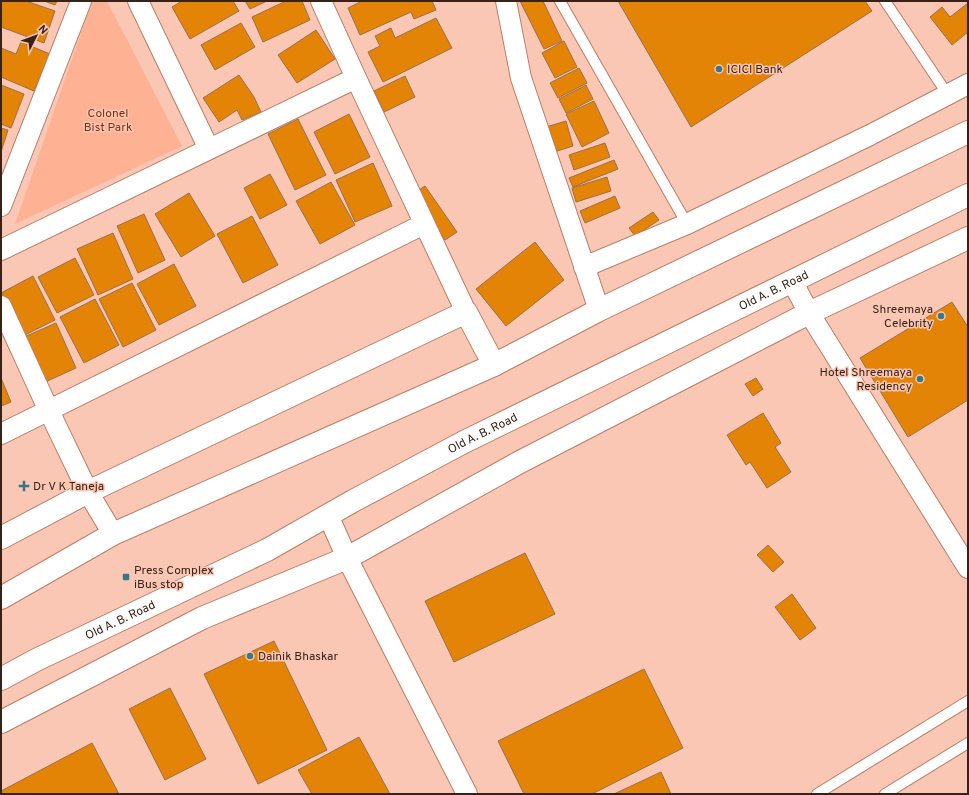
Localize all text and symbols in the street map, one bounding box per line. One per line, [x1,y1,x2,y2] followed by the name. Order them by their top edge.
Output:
[16,16,56,56] north arrow
[35,22,51,38] text: N
[727,62,783,78] place label: ICICI Bank
[714,64,724,74] marker: ICICI Bank
[84,106,132,136] park label: Colonel Bist Park
[736,267,811,315] street label: Old A. B. Road
[872,302,933,332] place label: Shreemaya Celebrity
[936,311,946,321] marker: Shreemaya Celebrity
[820,365,912,395] place label: Hotel Shreemaya Residency
[915,374,925,384] marker: Hotel Shreemaya Residency
[445,410,521,458] street label: Old A. B. Road
[33,479,104,495] place label: Dr V K Taneja
[18,480,30,492] marker: Dr V K Taneja
[134,563,213,593] place label: Press Complex iBus stop
[121,572,131,582] marker: Press Complex iBus stop
[83,597,158,644] street label: Old A. B. Road
[258,649,338,665] place label: Dainik Bhaskar
[245,651,255,661] marker: Dainik Bhaskar

